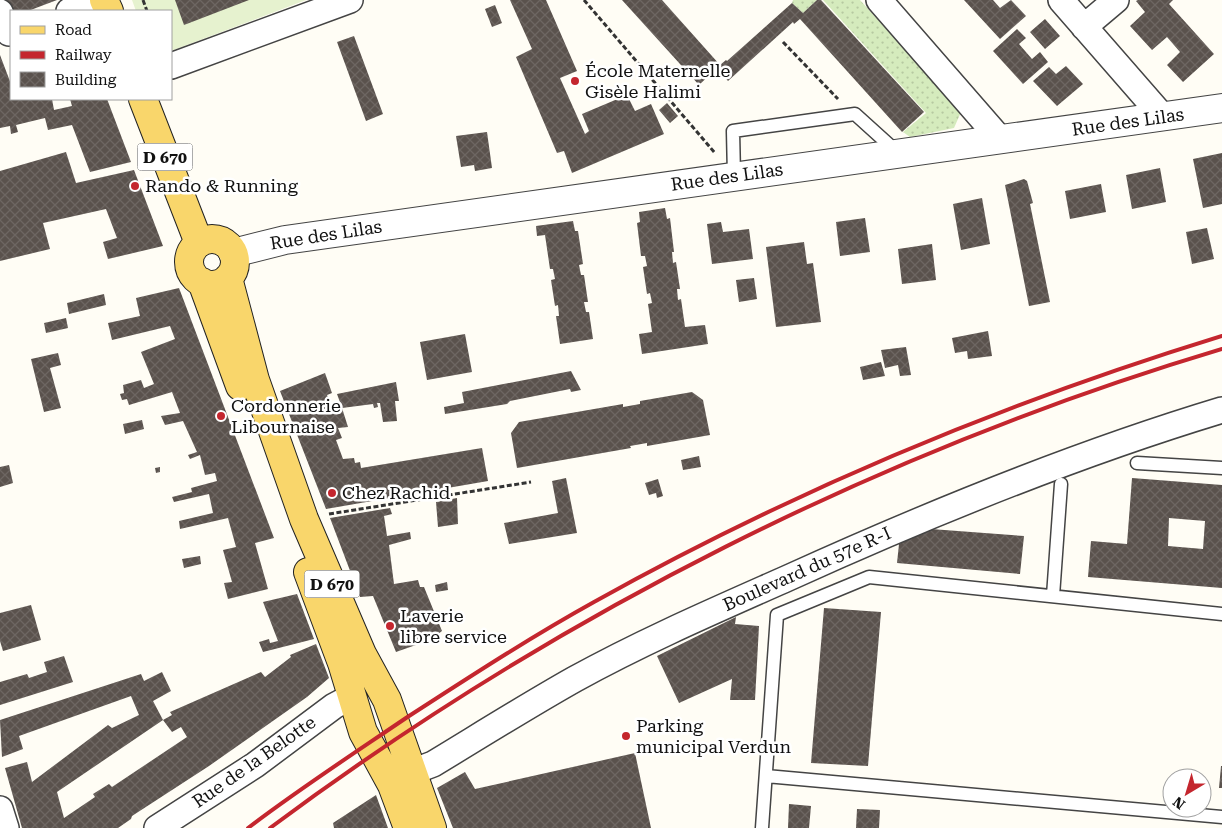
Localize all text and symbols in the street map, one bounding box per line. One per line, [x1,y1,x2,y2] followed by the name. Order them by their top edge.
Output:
[10,10,172,100] legend
[55,21,92,39] text: Road
[55,46,112,64] text: Railway
[585,60,731,102] place label: École Maternelle Gisèle Halimi
[55,71,117,89] text: Building
[569,75,581,87] marker: École Maternelle Gisèle Halimi
[1070,103,1185,140] street label: Rue des Lilas
[138,144,192,170] road number: D 670
[669,158,784,195] street label: Rue des Lilas
[145,175,299,196] place label: Rando & Running
[129,180,141,192] marker: Rando & Running
[268,215,383,254] street label: Rue des Lilas
[231,395,341,437] place label: Cordonnerie Libournaise
[215,410,227,422] marker: Cordonnerie Libournaise
[342,482,451,503] place label: Chez Rachid
[326,487,338,499] marker: Chez Rachid
[720,522,894,615] street label: Boulevard du 57e R-I
[304,570,360,598] road number: D 670
[400,605,507,647] place label: Laverie libre service
[384,620,396,632] marker: Laverie libre service
[188,711,319,812] street label: Rue de la Belotte
[636,715,792,757] place label: Parking municipal Verdun
[620,730,632,742] marker: Parking municipal Verdun
[1162,768,1212,818] north arrow
[1170,793,1188,813] text: N

